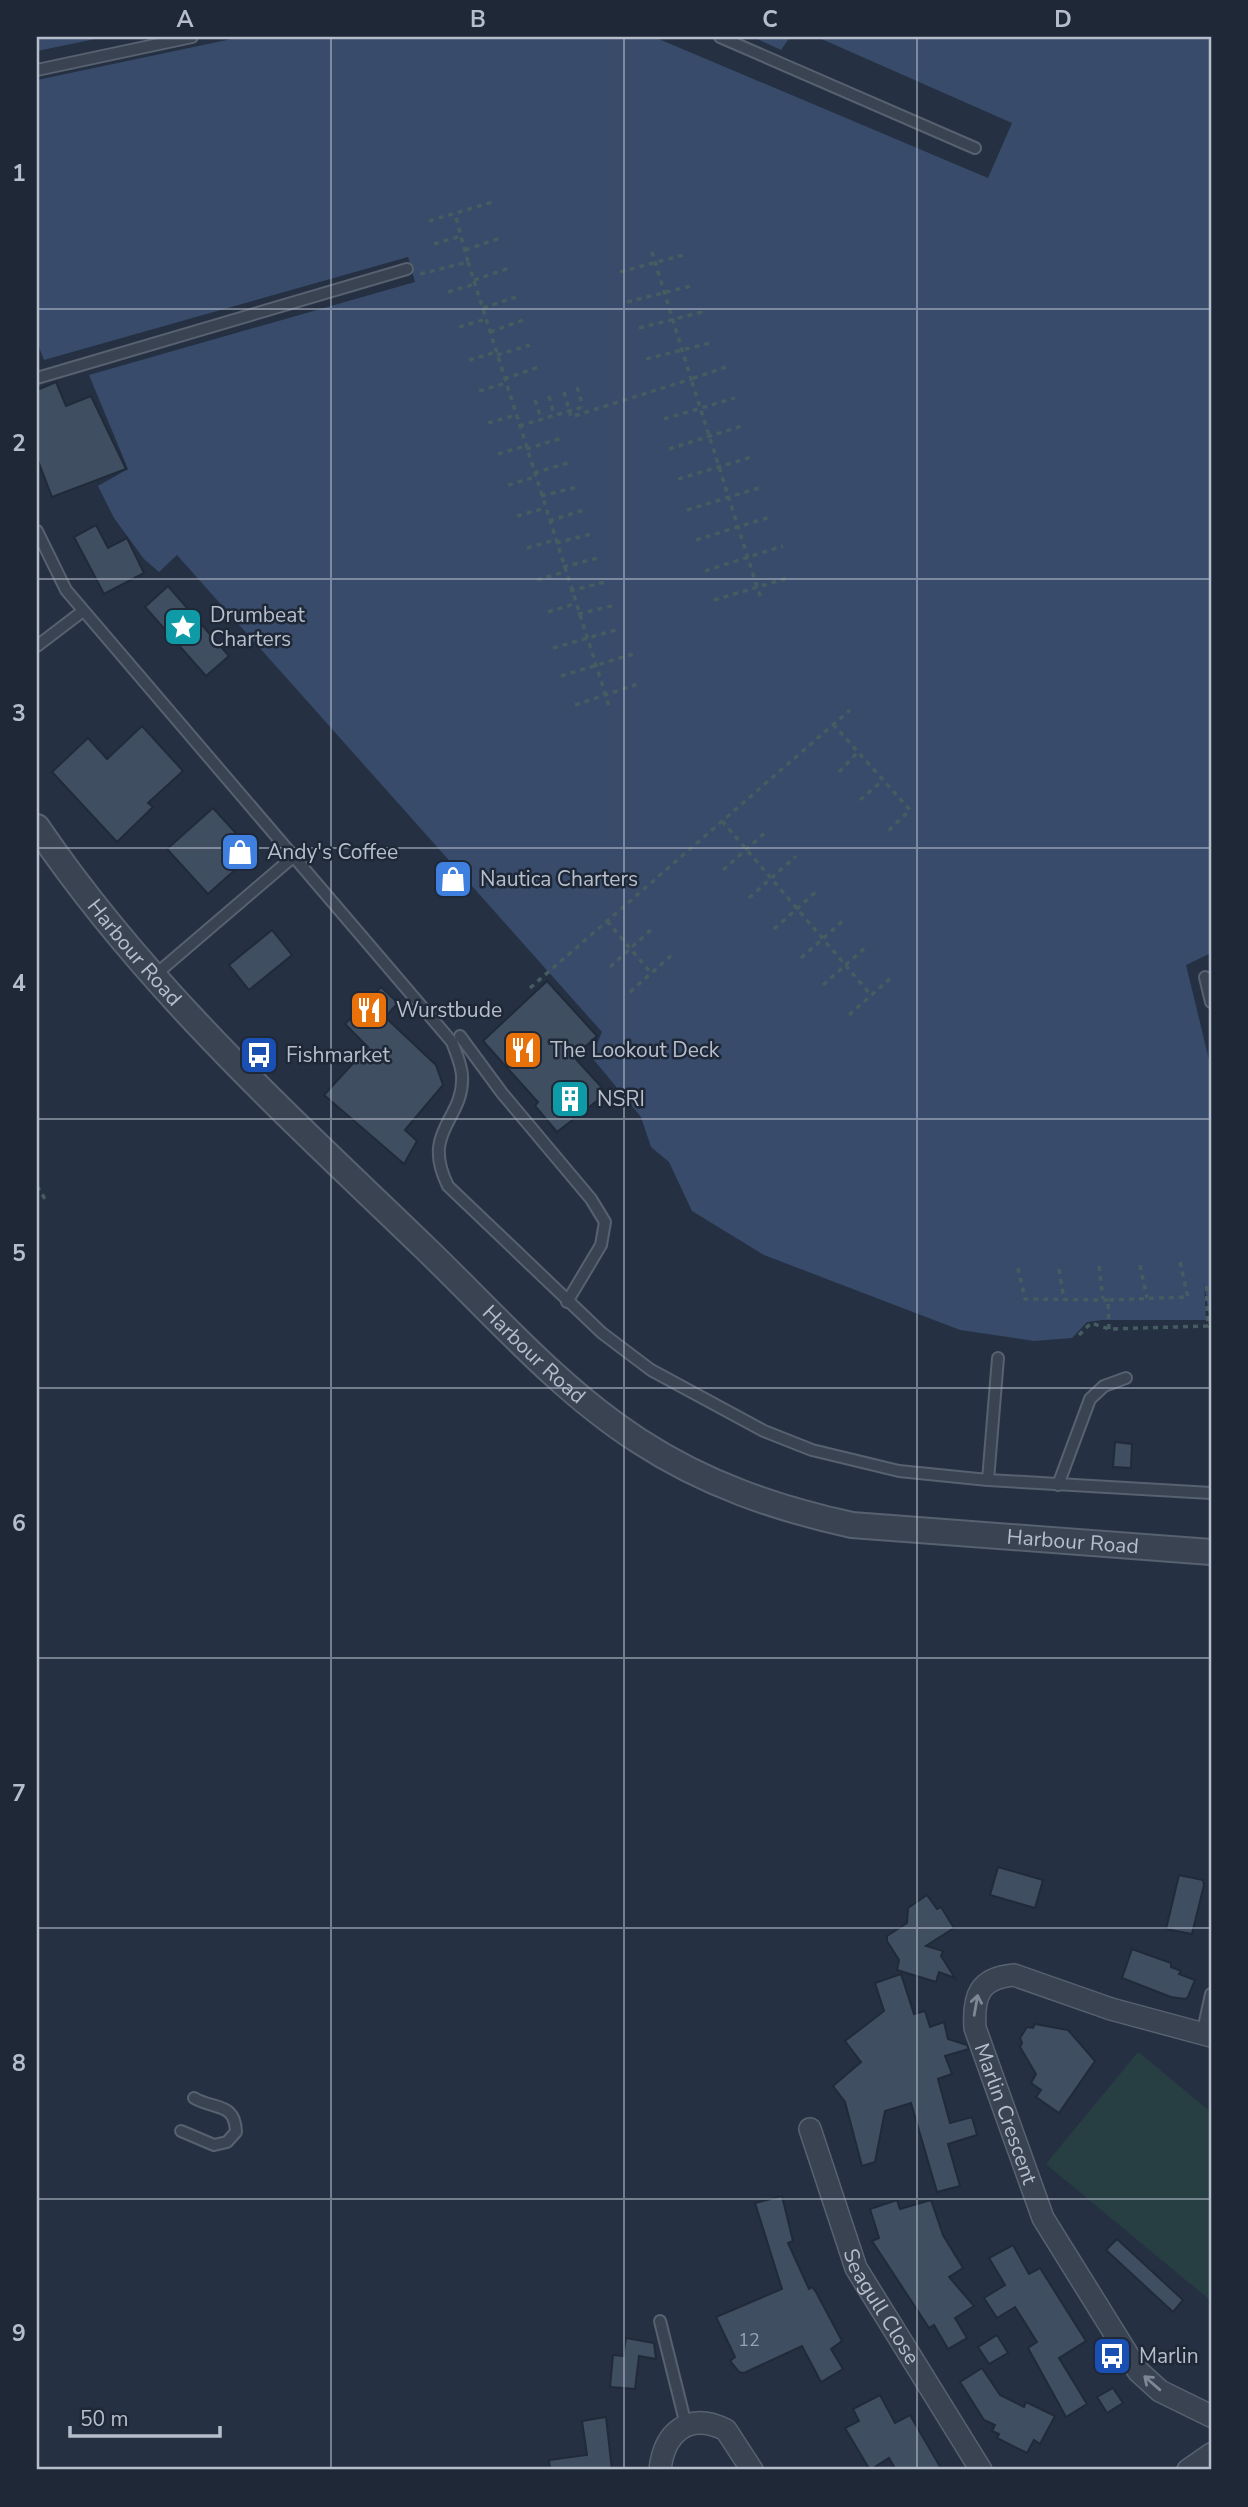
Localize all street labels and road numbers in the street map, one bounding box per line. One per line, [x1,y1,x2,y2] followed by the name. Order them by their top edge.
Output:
[81,893,188,1012] street label: Harbour Road
[476,1299,592,1410] street label: Harbour Road
[1006,1523,1140,1561] street label: Harbour Road
[968,2039,1044,2189] street label: Marlin Crescent
[837,2245,926,2370] street label: Seagull Close

